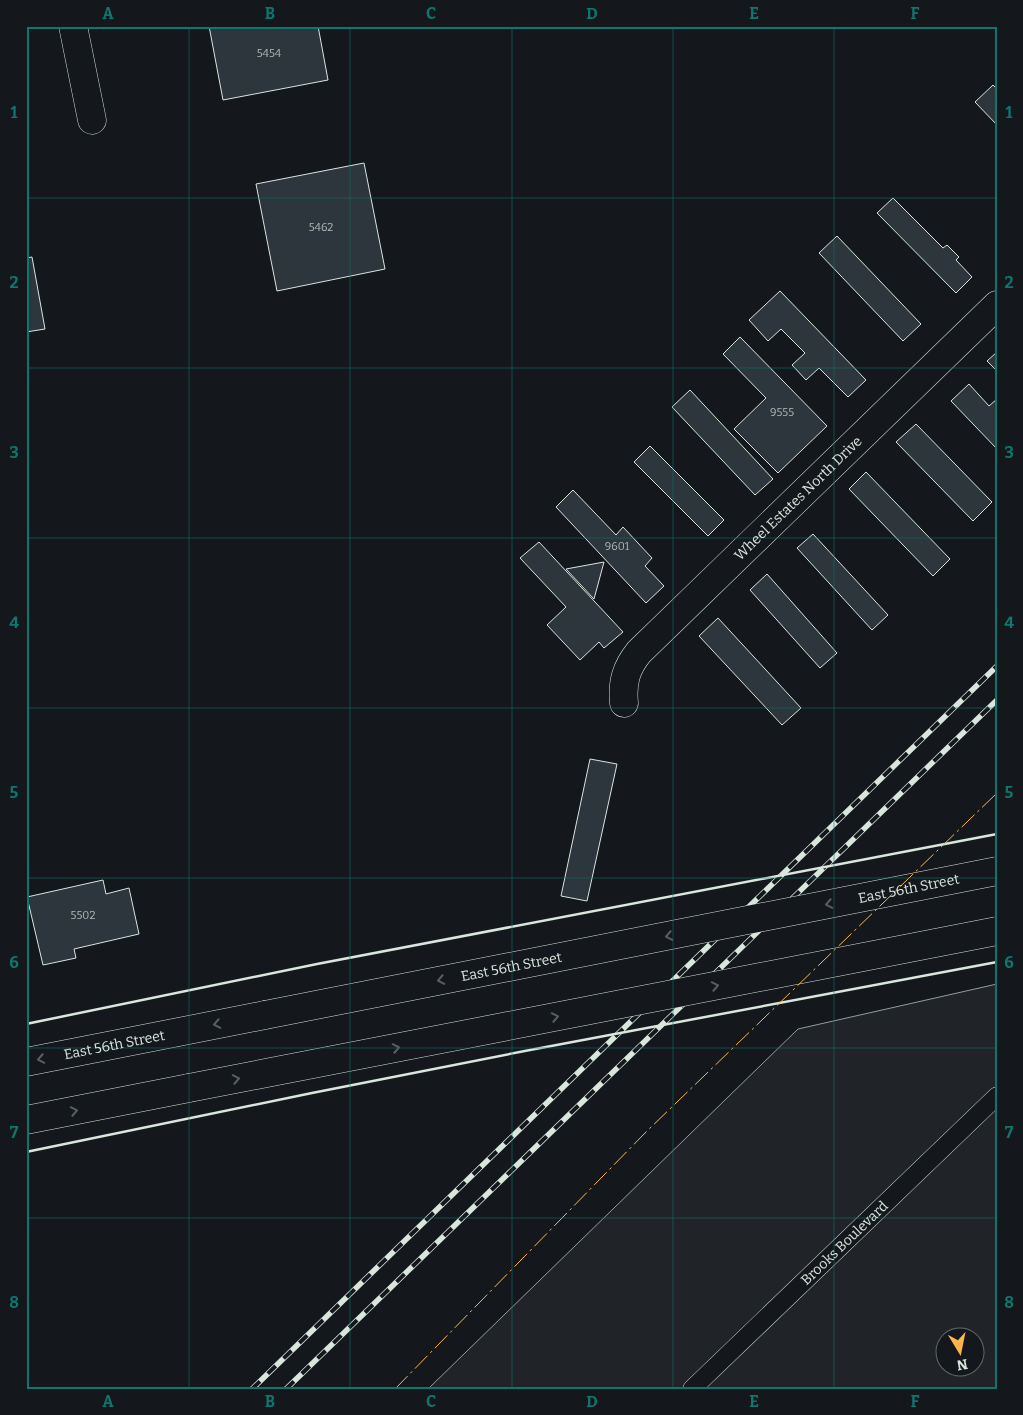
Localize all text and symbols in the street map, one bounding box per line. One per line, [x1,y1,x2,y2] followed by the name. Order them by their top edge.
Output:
[102,4,114,23] text: A
[265,4,275,23] text: B
[426,4,436,23] text: C
[586,4,598,23] text: D
[749,4,759,23] text: E
[911,4,920,23] text: F
[257,47,282,60] house number: 5454
[11,103,18,122] text: 1
[1006,103,1013,122] text: 1
[309,221,333,234] house number: 5462
[9,273,19,292] text: 2
[1004,273,1014,292] text: 2
[770,406,794,419] house number: 9555
[731,432,865,564] street label: Wheel Estates North Drive
[9,443,19,462] text: 3
[1004,443,1014,462] text: 3
[605,540,630,553] house number: 9601
[9,613,19,632] text: 4
[1004,613,1014,632] text: 4
[10,783,19,802] text: 5
[1005,783,1014,802] text: 5
[857,870,961,907] street label: East 56th Street
[824,899,833,909] one-way arrow
[71,909,95,922] house number: 5502
[665,930,674,940] one-way arrow
[459,948,563,985] street label: East 56th Street
[9,953,19,972] text: 6
[1004,953,1014,972] text: 6
[437,975,446,985] one-way arrow
[711,981,719,992] one-way arrow
[551,1012,560,1023] one-way arrow
[213,1019,222,1029] one-way arrow
[62,1026,166,1063] street label: East 56th Street
[392,1043,400,1053] one-way arrow
[36,1054,45,1064] one-way arrow
[232,1074,241,1084] one-way arrow
[70,1106,78,1116] one-way arrow
[10,1123,19,1142] text: 7
[1005,1123,1014,1142] text: 7
[797,1197,891,1288] street label: Brooks Boulevard
[9,1293,19,1312] text: 8
[1004,1293,1014,1312] text: 8
[936,1328,986,1378] north arrow
[955,1355,969,1374] text: N
[102,1392,114,1411] text: A
[265,1392,275,1411] text: B
[426,1392,436,1411] text: C
[586,1392,598,1411] text: D
[749,1392,759,1411] text: E
[911,1392,920,1411] text: F

